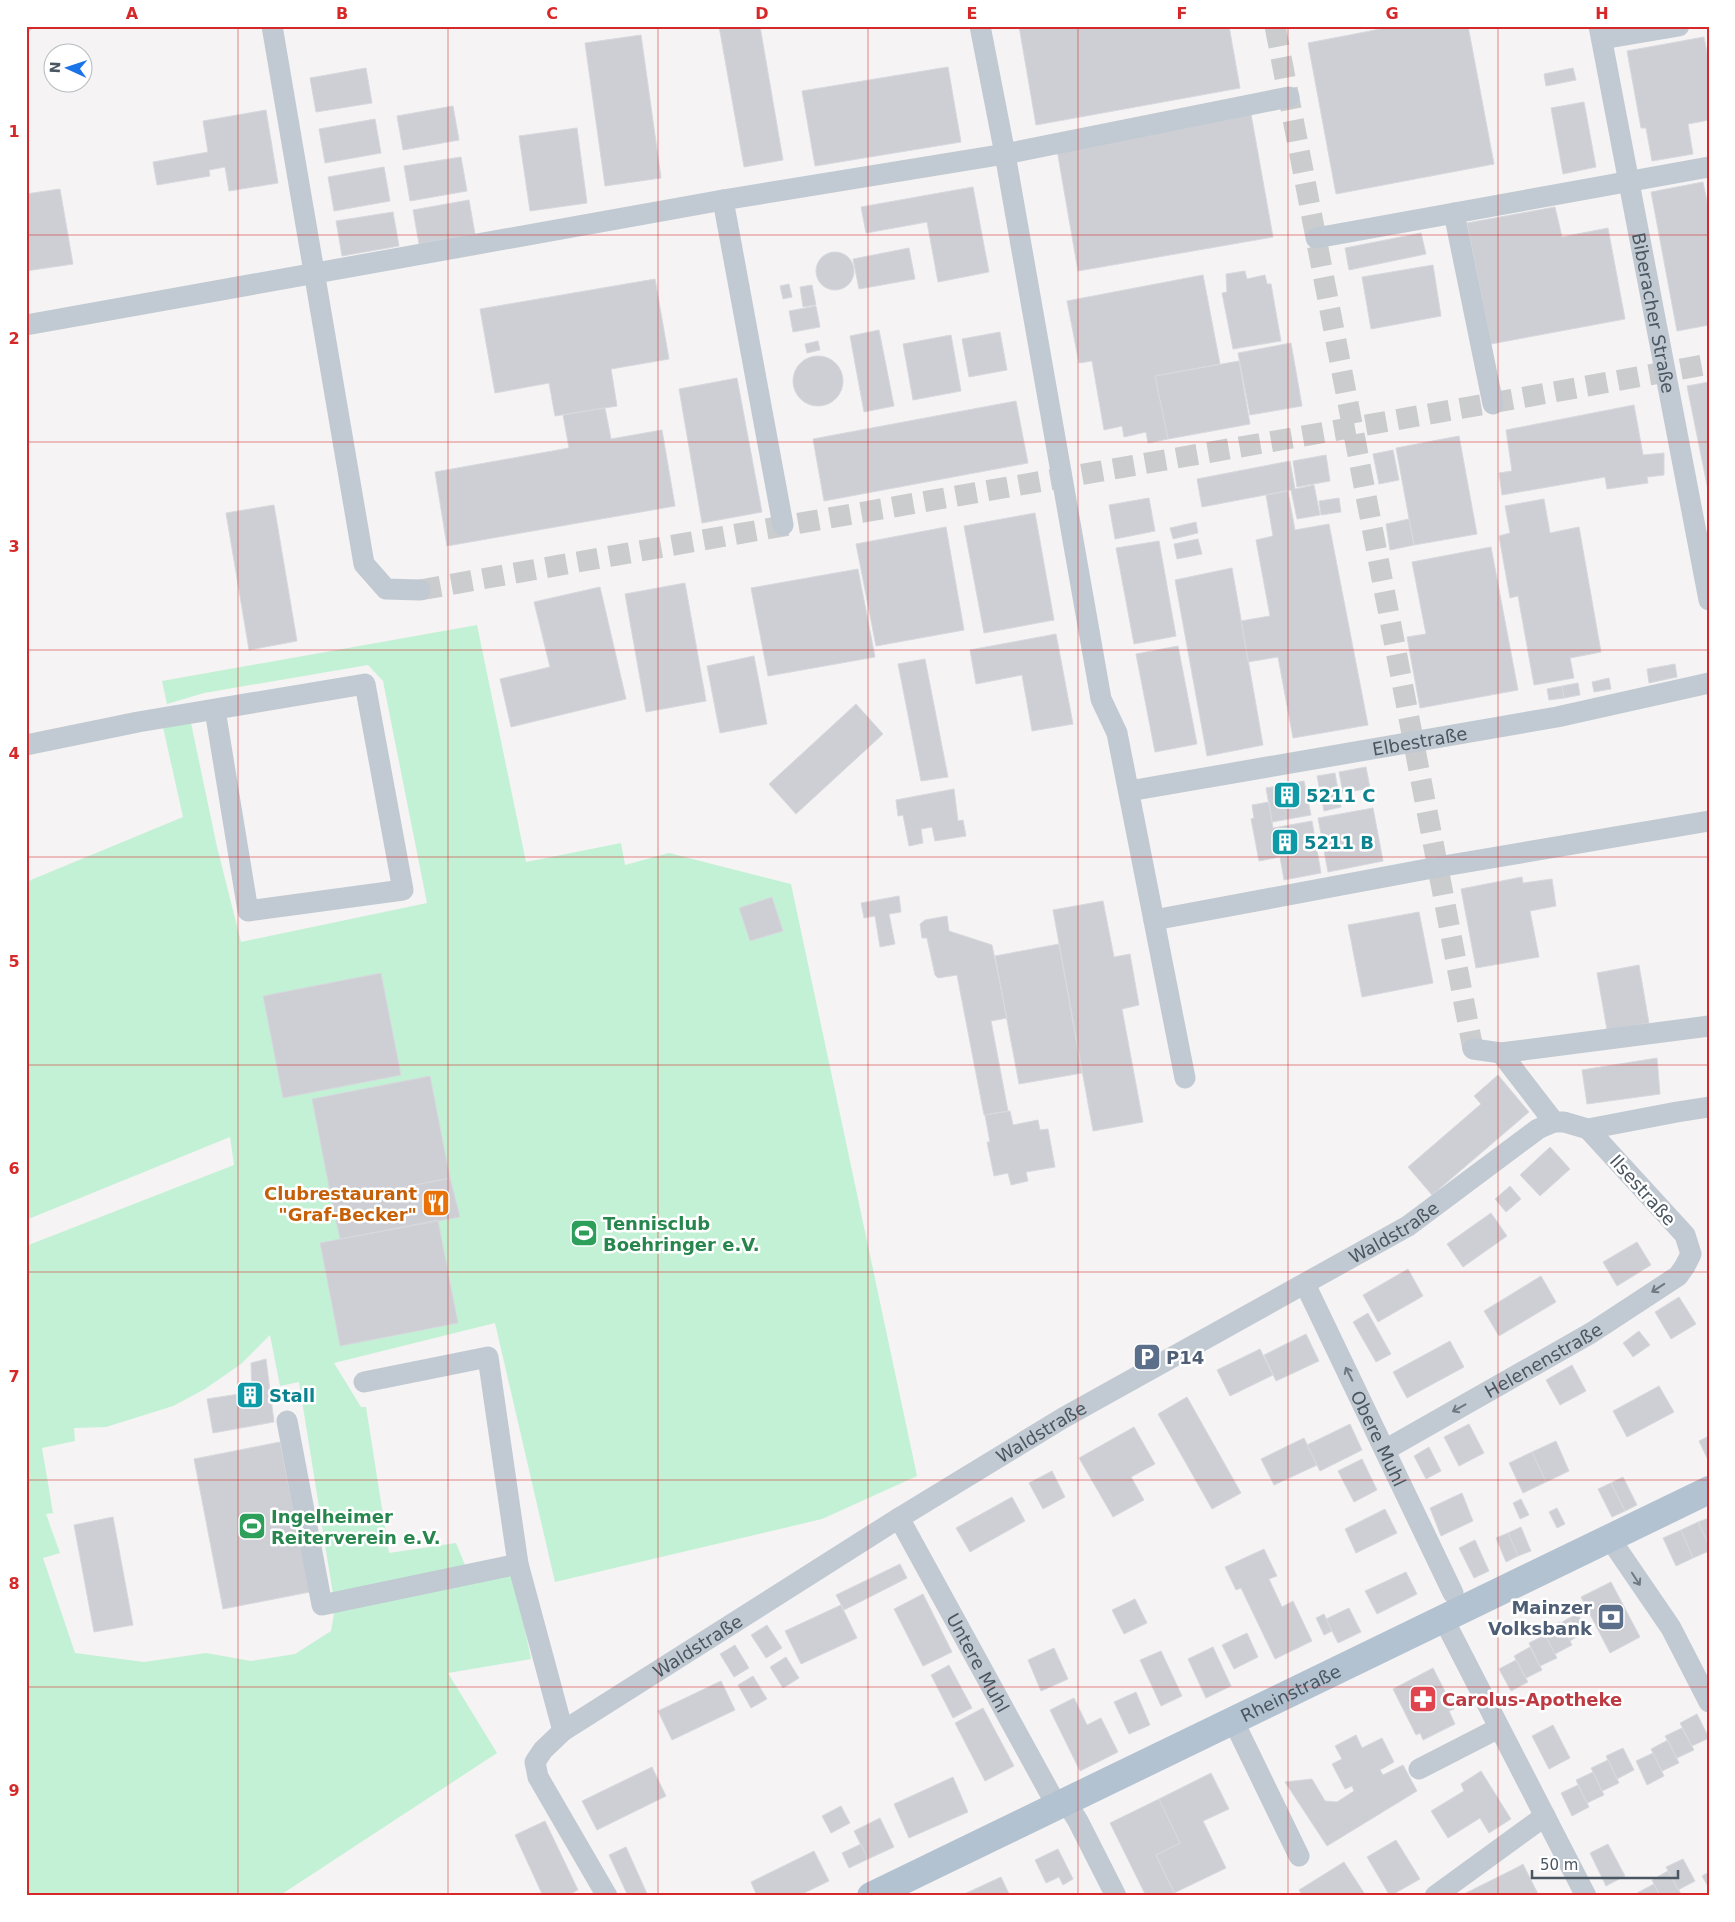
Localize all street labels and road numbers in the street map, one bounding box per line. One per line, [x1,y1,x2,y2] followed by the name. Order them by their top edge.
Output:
[1628,231,1680,395] street label: Biberacher Straße
[1370,722,1469,759] street label: Elbestraße
[1606,1150,1680,1230] street label: Ilsestraße
[1345,1197,1442,1267] street label: Waldstraße
[1481,1318,1606,1402] street label: Helenenstraße
[1347,1387,1411,1490] street label: Obere Muhl
[992,1397,1090,1467] street label: Waldstraße
[943,1609,1014,1716] street label: Untere Muhl
[649,1610,746,1682] street label: Waldstraße
[1237,1660,1344,1726] street label: Rheinstraße

